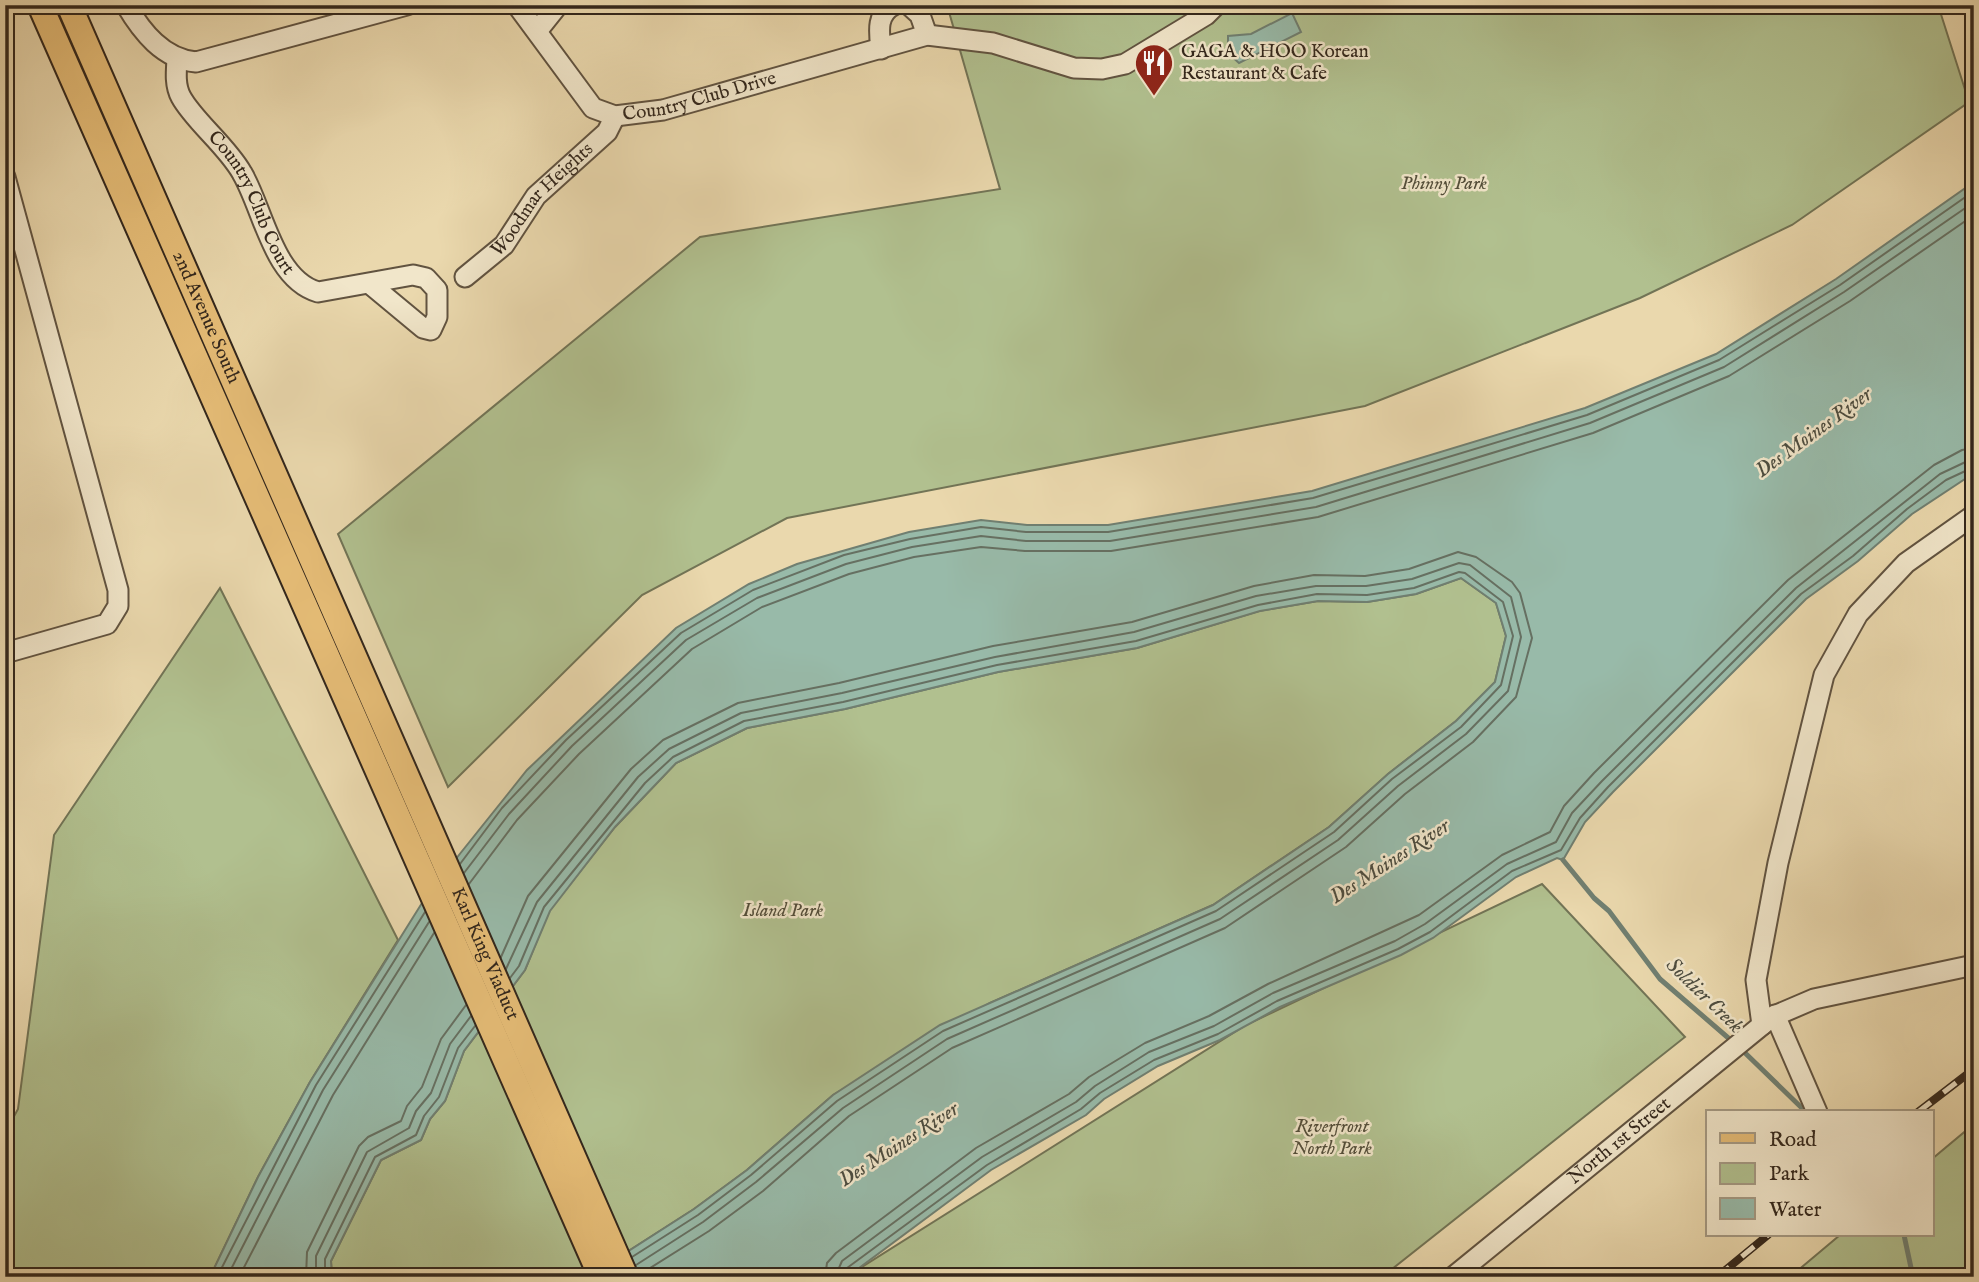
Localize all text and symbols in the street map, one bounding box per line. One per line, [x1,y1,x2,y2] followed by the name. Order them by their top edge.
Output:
[1181,40,1369,86] place label: GAGA & HOO Korean Restaurant & Cafe
[1133,42,1175,97] restaurant icon: GAGA & HOO Korean Restaurant & Cafe
[621,66,779,127] street label: Country Club Drive
[202,126,300,281] street label: Country Club Court
[486,138,599,263] street label: Woodmar Heights
[1401,172,1487,196] park label: Phinny Park
[166,247,245,387] street label: 2nd Avenue South
[1750,381,1878,484] water label: Des Moines River
[1325,813,1456,911] water label: Des Moines River
[445,884,524,1024] street label: Karl King Viaduct
[742,899,824,923] park label: Island Park
[1660,952,1749,1040] water label: Soldier Creek
[1563,1092,1676,1190] street label: North 1st Street
[834,1096,965,1194] water label: Des Moines River
[1706,1110,1934,1236] legend
[1292,1115,1372,1161] park label: Riverfront North Park
[1769,1127,1817,1154] text: Road
[1769,1161,1810,1188] text: Park
[1769,1197,1822,1224] text: Water

